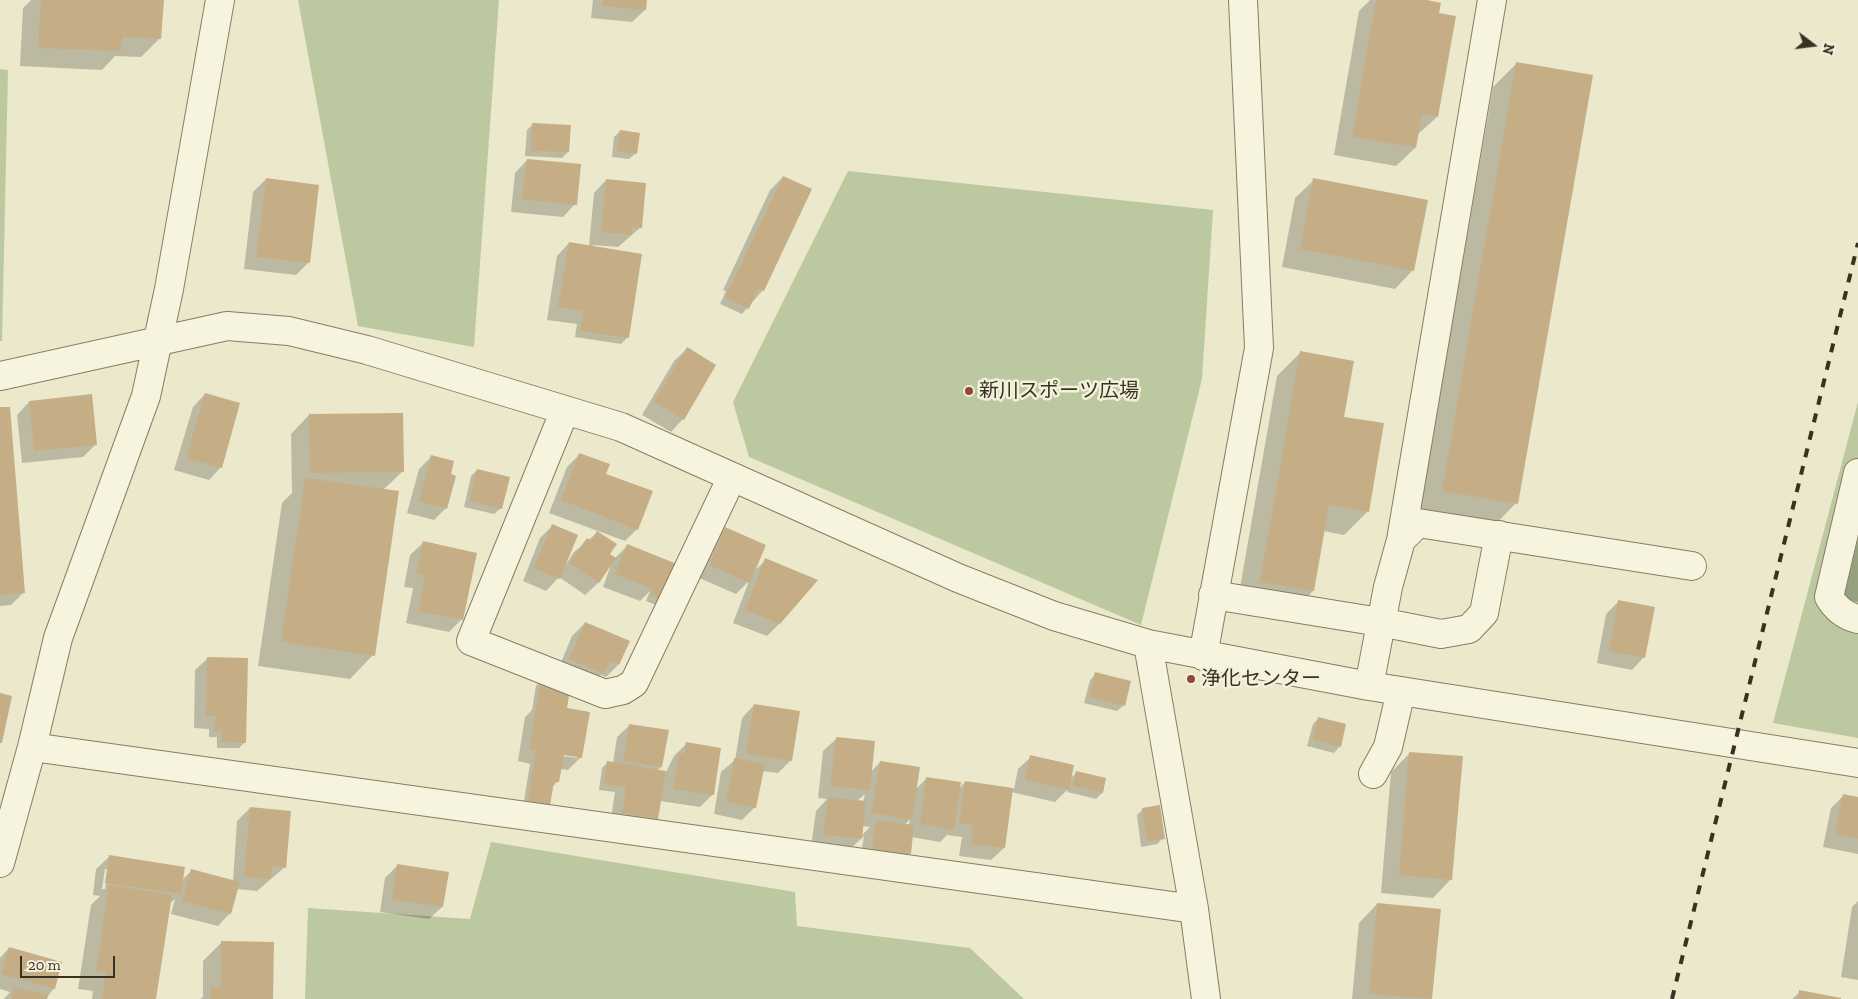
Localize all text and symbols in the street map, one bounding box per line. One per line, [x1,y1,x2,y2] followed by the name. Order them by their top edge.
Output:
[1788,20,1838,70] north arrow
[1818,42,1838,56] text: N
[979,379,1139,403] place label: 新川スポーツ広場
[963,385,975,397] marker: 新川スポーツ広場
[1201,667,1321,691] place label: 浄化センター
[1185,673,1197,685] marker: 浄化センター
[22,946,118,978] scale bar
[28,956,61,974] text: 20 m

